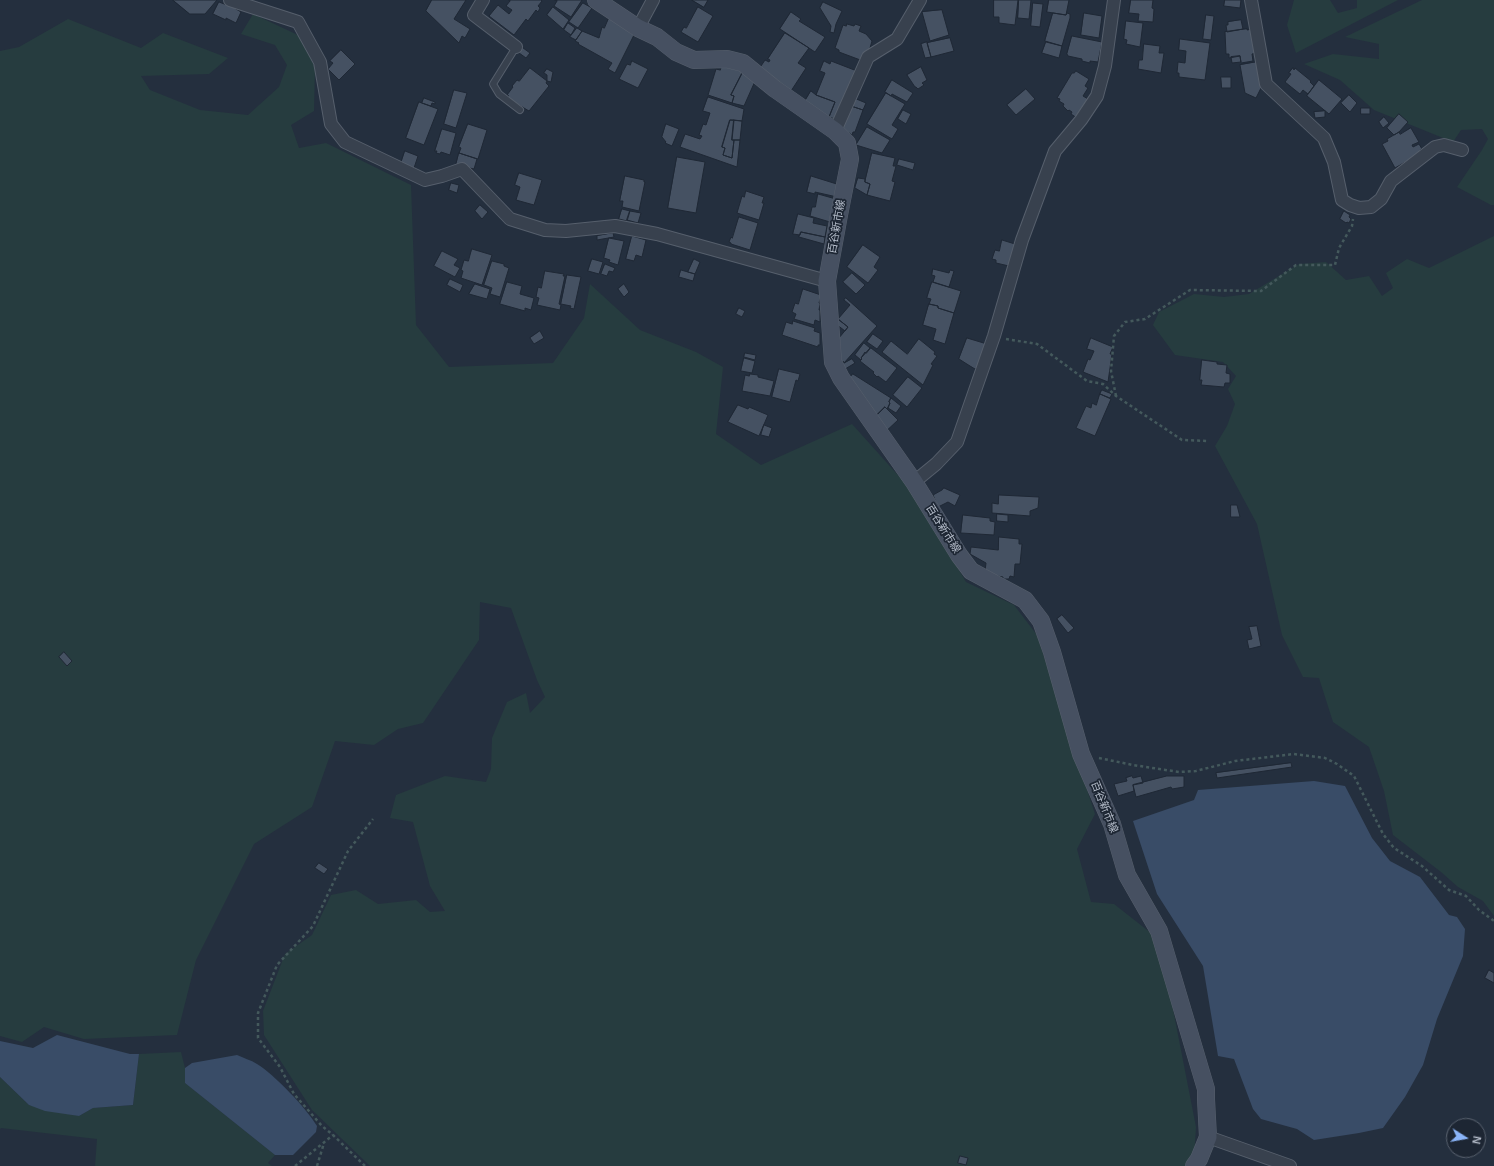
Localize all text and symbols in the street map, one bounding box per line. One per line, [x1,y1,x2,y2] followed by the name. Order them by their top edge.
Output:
[826,199,848,255] street label: 百谷新市線
[923,502,963,556] street label: 百谷新市線
[1088,779,1120,835] street label: 百谷新市線
[1446,1118,1486,1158] north arrow
[1470,1135,1483,1145] text: N

